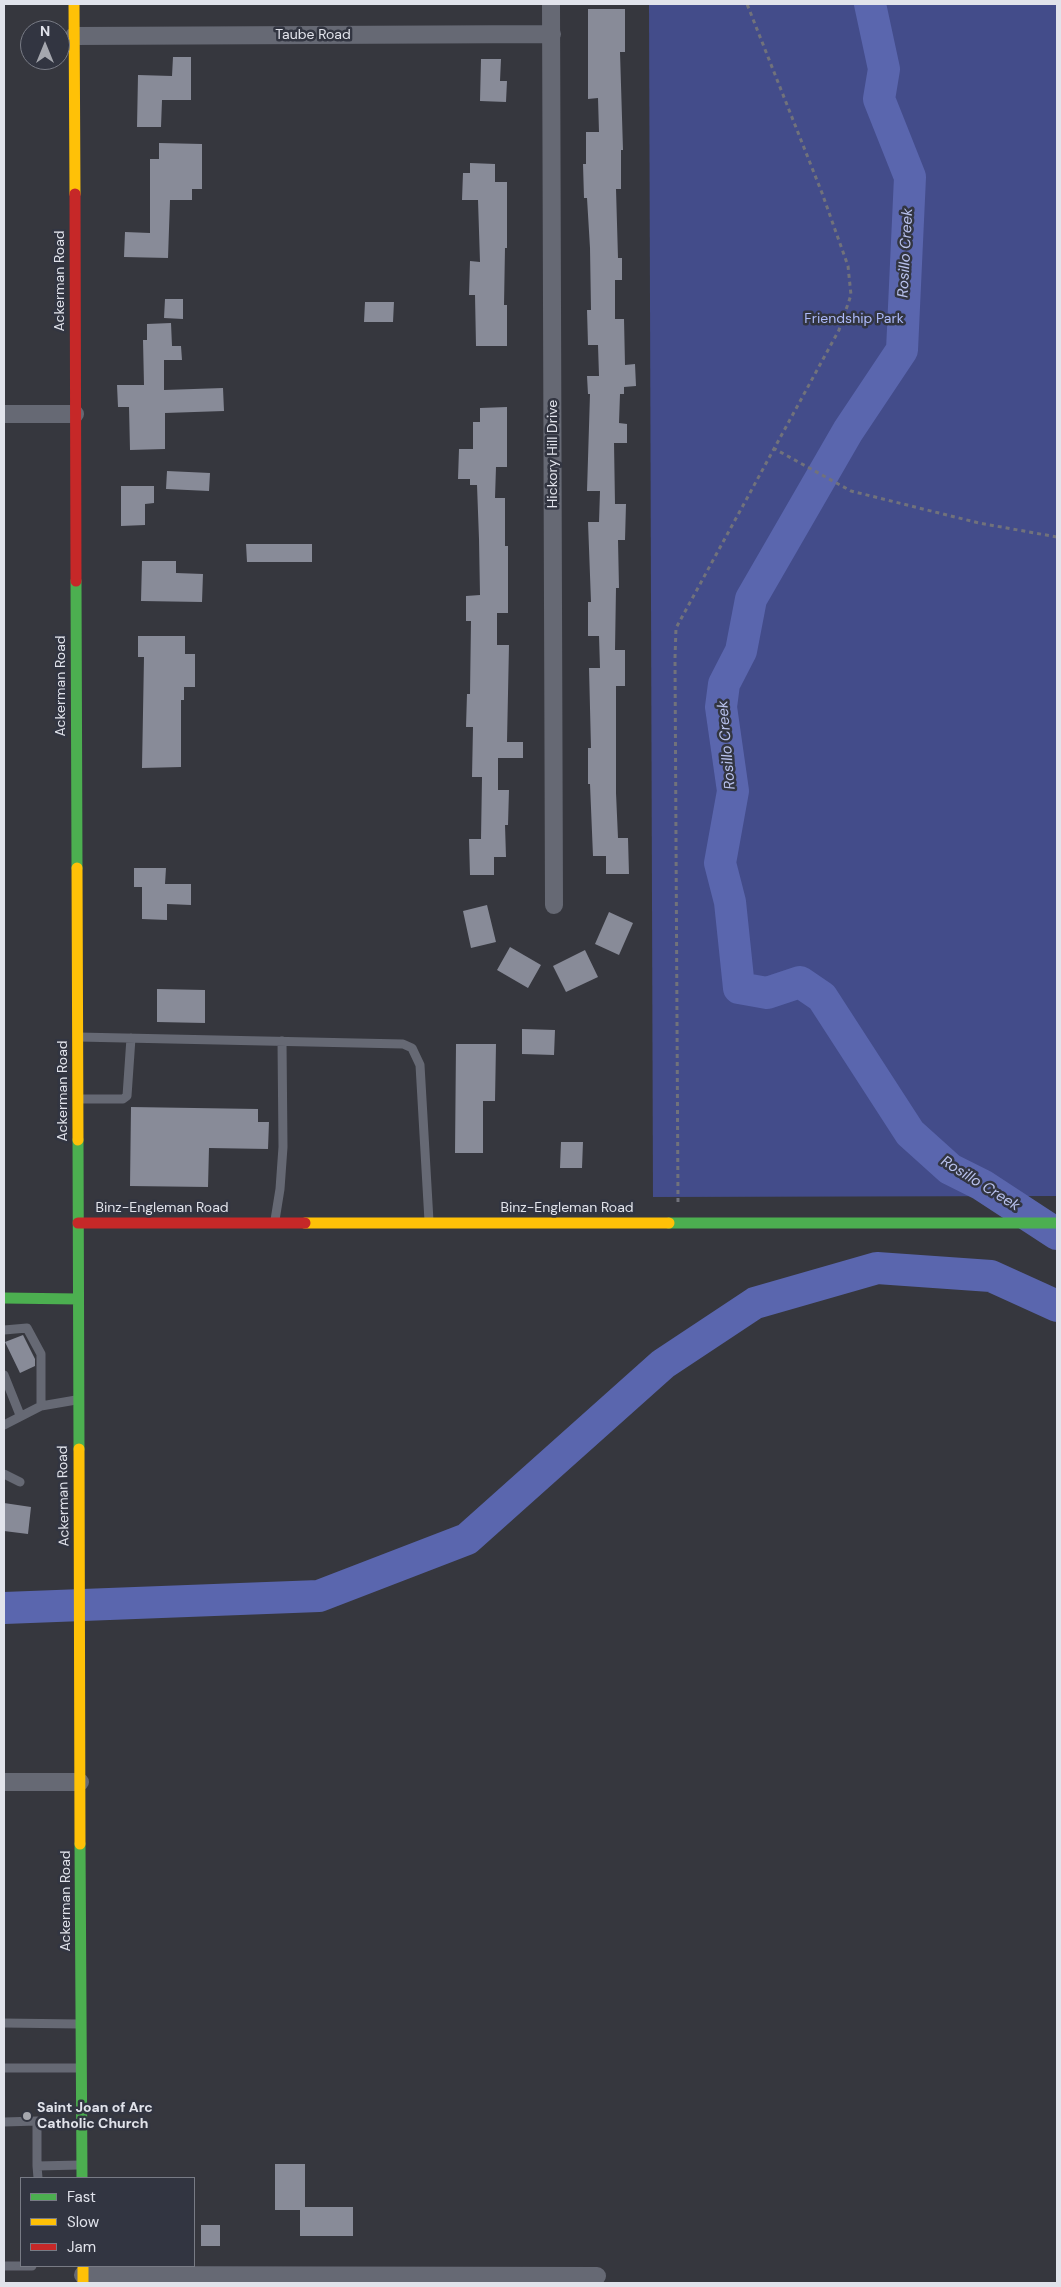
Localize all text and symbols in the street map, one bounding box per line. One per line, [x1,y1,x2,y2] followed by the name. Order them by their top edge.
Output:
[20,20,70,70] north arrow
[40,22,50,40] text: N
[275,27,351,43] street label: Taube Road
[895,208,917,298] water label: Rosillo Creek
[52,230,68,332] street label: Ackerman Road
[804,311,904,327] park label: Friendship Park
[545,400,561,508] street label: Hickory Hill Drive
[53,635,69,737] street label: Ackerman Road
[714,700,740,790] water label: Rosillo Creek
[55,1040,71,1142] street label: Ackerman Road
[937,1153,1023,1215] water label: Rosillo Creek
[95,1200,229,1216] street label: Binz-Engleman Road
[500,1200,634,1216] street label: Binz-Engleman Road
[55,1445,73,1547] street label: Ackerman Road
[58,1850,74,1952] street label: Ackerman Road
[37,2100,153,2132] place label: Saint Joan of Arc Catholic Church
[21,2110,33,2122] marker: Saint Joan of Arc Catholic Church
[20,2177,195,2267] legend
[67,2187,96,2207] text: Fast
[67,2212,99,2232] text: Slow
[67,2237,96,2257] text: Jam

